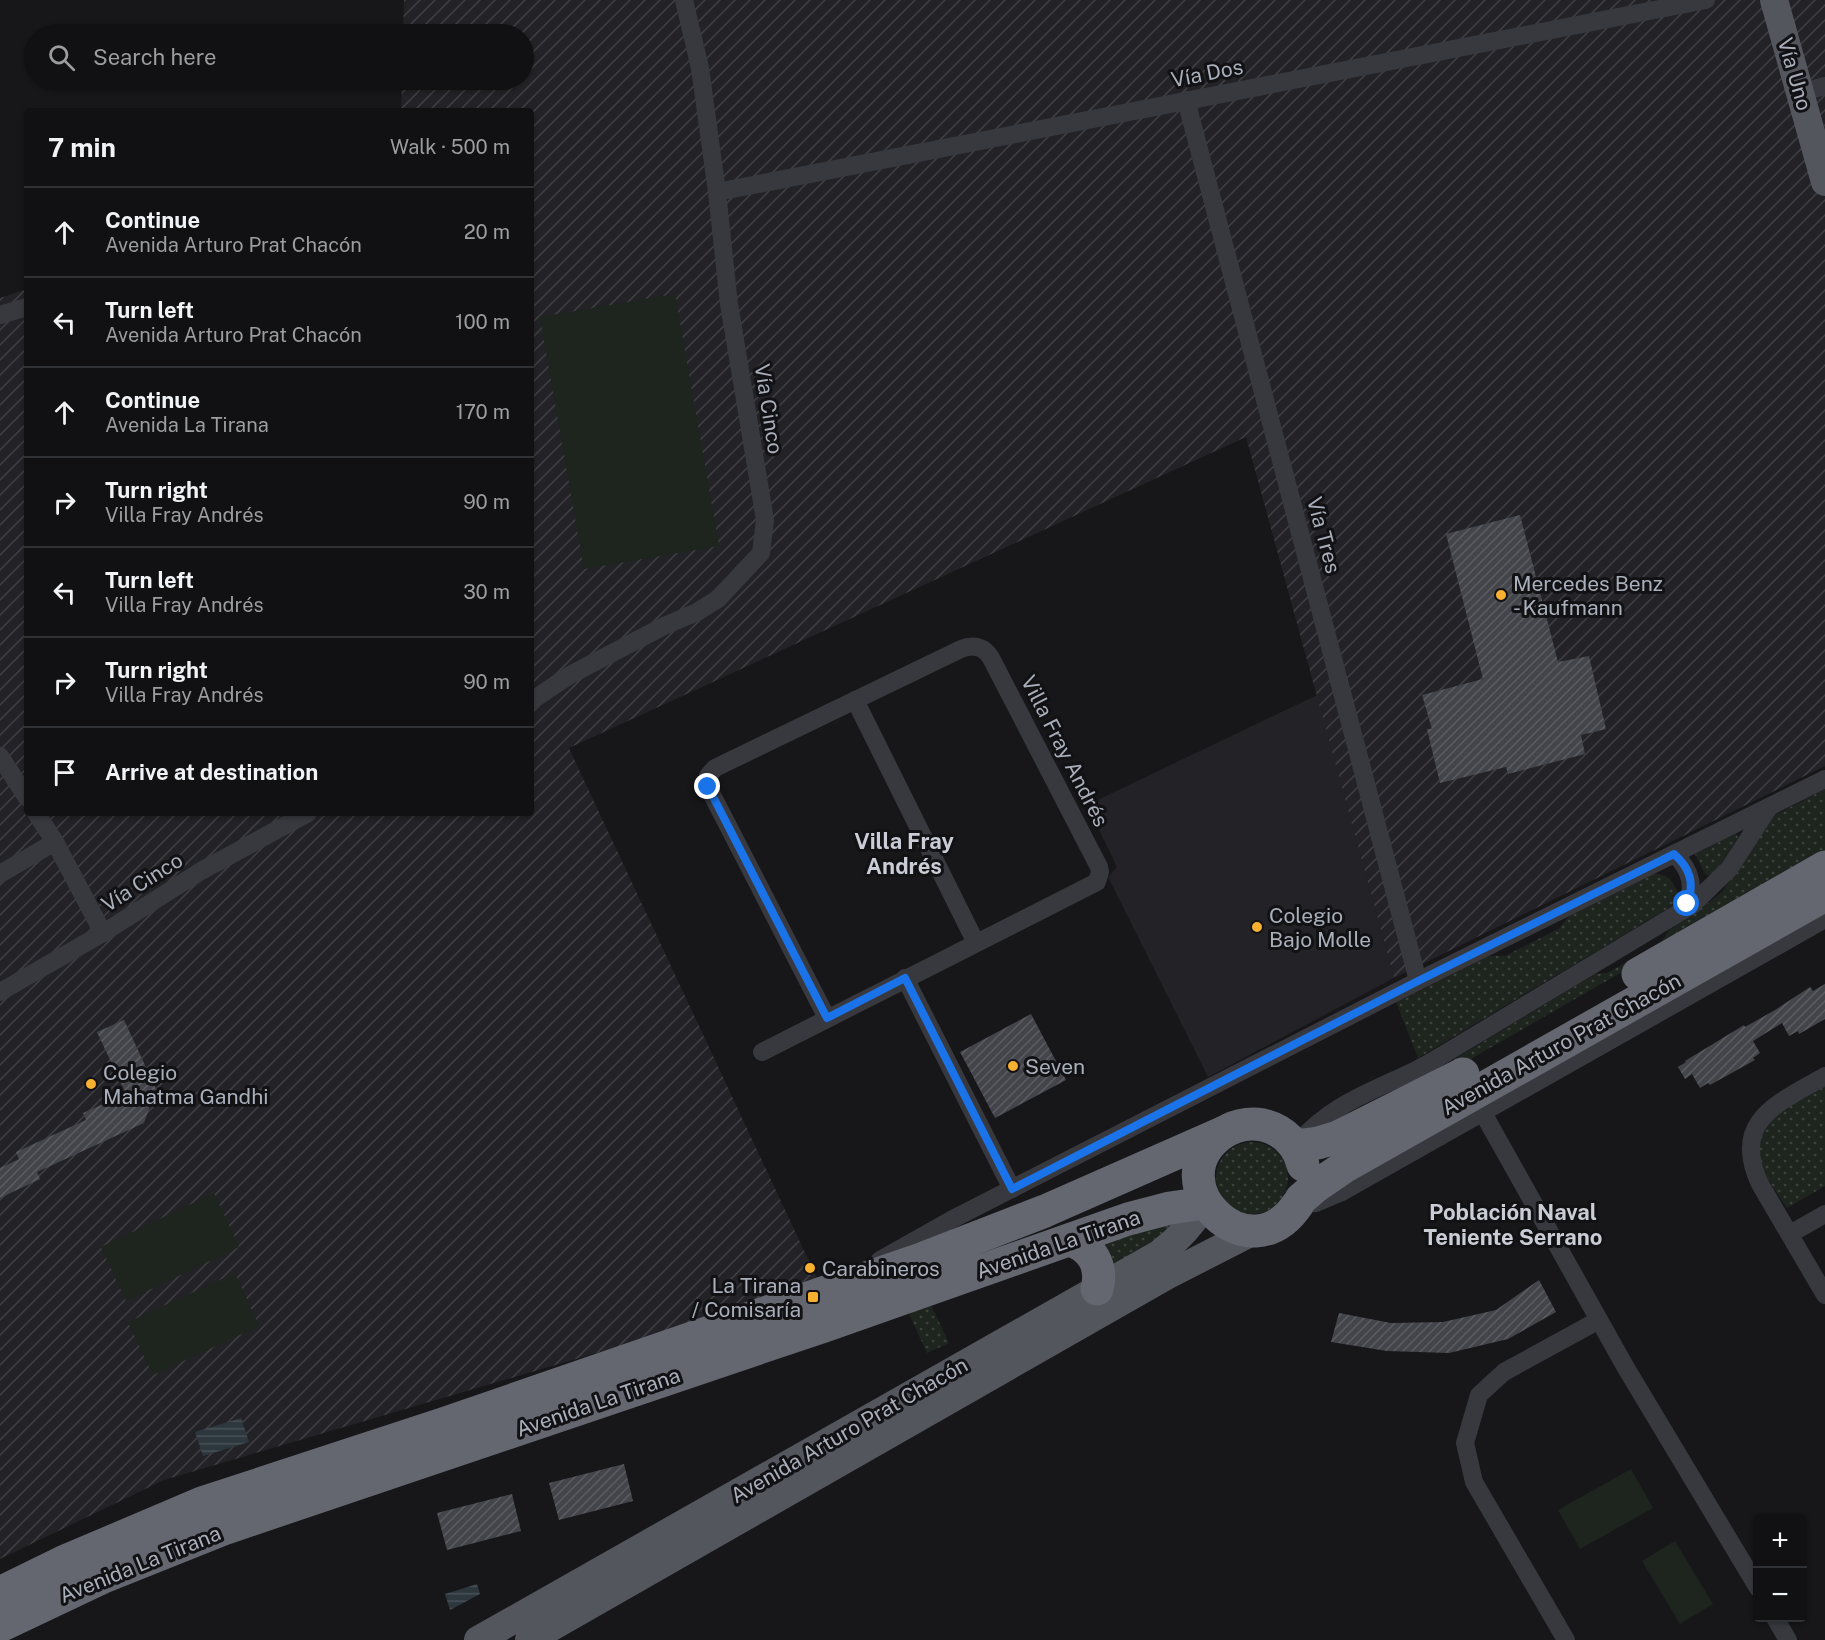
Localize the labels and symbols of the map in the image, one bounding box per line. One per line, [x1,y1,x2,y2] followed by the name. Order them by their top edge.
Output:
[1773,35,1817,113] street label: Vía Uno
[1169,54,1245,92] street label: Vía Dos
[750,362,788,456] street label: Vía Cinco
[1302,494,1346,576] street label: Vía Tres
[1513,571,1663,620] place label: Mercedes Benz - Kaufmann
[1494,588,1508,602] marker: Mercedes Benz - Kaufmann
[1016,671,1114,831] street label: Villa Fray Andrés
[694,773,720,799] route end
[854,828,954,879] district label: Villa Fray Andrés
[97,847,187,917] street label: Vía Cinco
[1673,890,1699,916] route start
[1269,903,1371,952] place label: Colegio Bajo Molle
[1250,920,1264,934] marker: Colegio Bajo Molle
[1437,968,1685,1120] street label: Avenida Arturo Prat Chacón
[1025,1054,1085,1079] place label: Seven
[1006,1059,1020,1073] marker: Seven
[103,1060,268,1109] place label: Colegio Mahatma Gandhi
[84,1077,98,1091] marker: Colegio Mahatma Gandhi
[1423,1199,1603,1250] district label: Población Naval Teniente Serrano
[973,1204,1143,1284] street label: Avenida La Tirana
[822,1256,940,1281] place label: Carabineros
[803,1261,817,1275] marker: Carabineros
[692,1273,801,1322] place label: La Tirana / Comisaría
[806,1290,820,1304] marker: La Tirana / Comisaría
[726,1352,972,1508] street label: Avenida Arturo Prat Chacón
[513,1362,683,1442] street label: Avenida La Tirana
[56,1520,224,1608] street label: Avenida La Tirana

